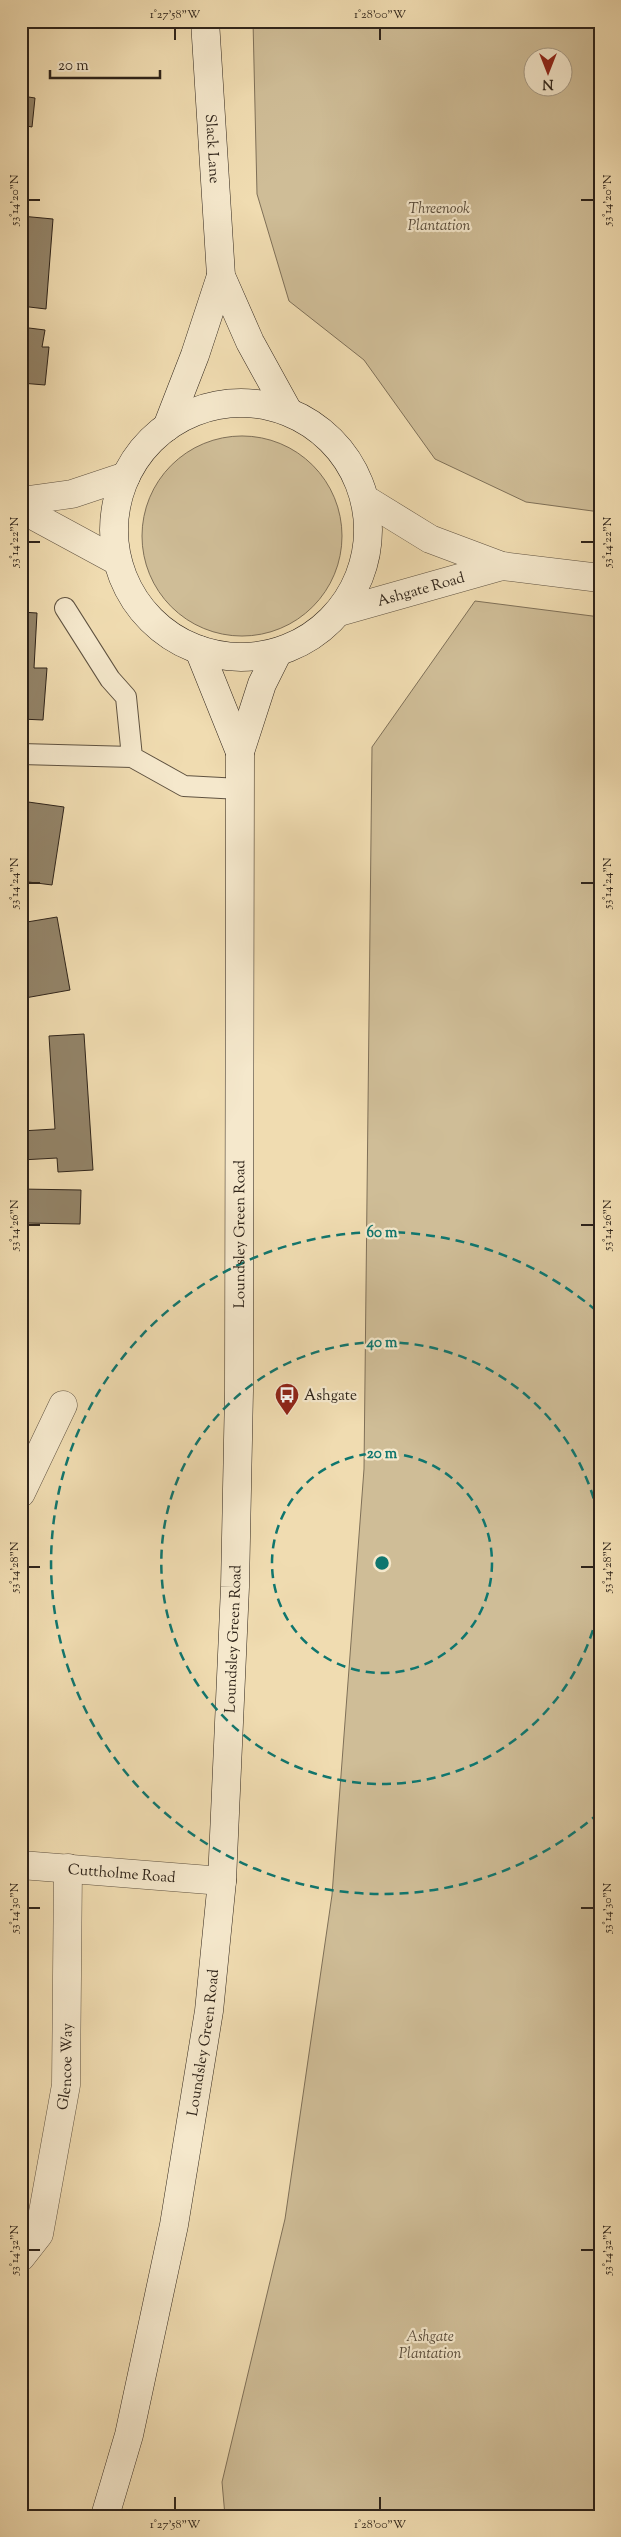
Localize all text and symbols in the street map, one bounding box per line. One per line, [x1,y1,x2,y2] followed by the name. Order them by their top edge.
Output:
[150,6,201,24] text: 1°27'58"W
[354,6,407,24] text: 1°28'00"W
[50,48,160,80] scale bar
[524,48,574,98] north arrow
[58,56,89,77] text: 20 m
[542,73,554,93] text: N
[199,113,224,184] street label: Slack Lane
[6,174,24,227] text: 53°14'20"N
[599,174,617,227] text: 53°14'20"N
[408,199,470,237] park label: Threenook Plantation
[6,516,24,568] text: 53°14'22"N
[599,516,617,568] text: 53°14'22"N
[375,568,468,613] street label: Ashgate Road
[6,857,24,910] text: 53°14'24"N
[599,857,617,910] text: 53°14'24"N
[230,1159,251,1308] street label: Loundsley Green Road
[6,1199,24,1252] text: 53°14'26"N
[599,1199,617,1252] text: 53°14'26"N
[367,1223,398,1244] text: 60 m
[366,1333,398,1354] text: 40 m
[274,1382,300,1416] bus stop icon: Ashgate
[304,1386,357,1407] place label: Ashgate
[367,1444,398,1465] text: 20 m
[6,1541,24,1594] text: 53°14'28"N
[599,1541,617,1594] text: 53°14'28"N
[373,1554,391,1572] centre of rings
[220,1564,247,1714] street label: Loundsley Green Road
[67,1860,177,1889] street label: Cuttholme Road
[6,1882,24,1934] text: 53°14'30"N
[599,1882,617,1934] text: 53°14'30"N
[183,1968,225,2118] street label: Loundsley Green Road
[53,2022,79,2112] street label: Glencoe Way
[6,2225,24,2276] text: 53°14'32"N
[599,2225,617,2276] text: 53°14'32"N
[399,2327,461,2365] park label: Ashgate Plantation
[150,2516,201,2534] text: 1°27'58"W
[354,2516,407,2534] text: 1°28'00"W

